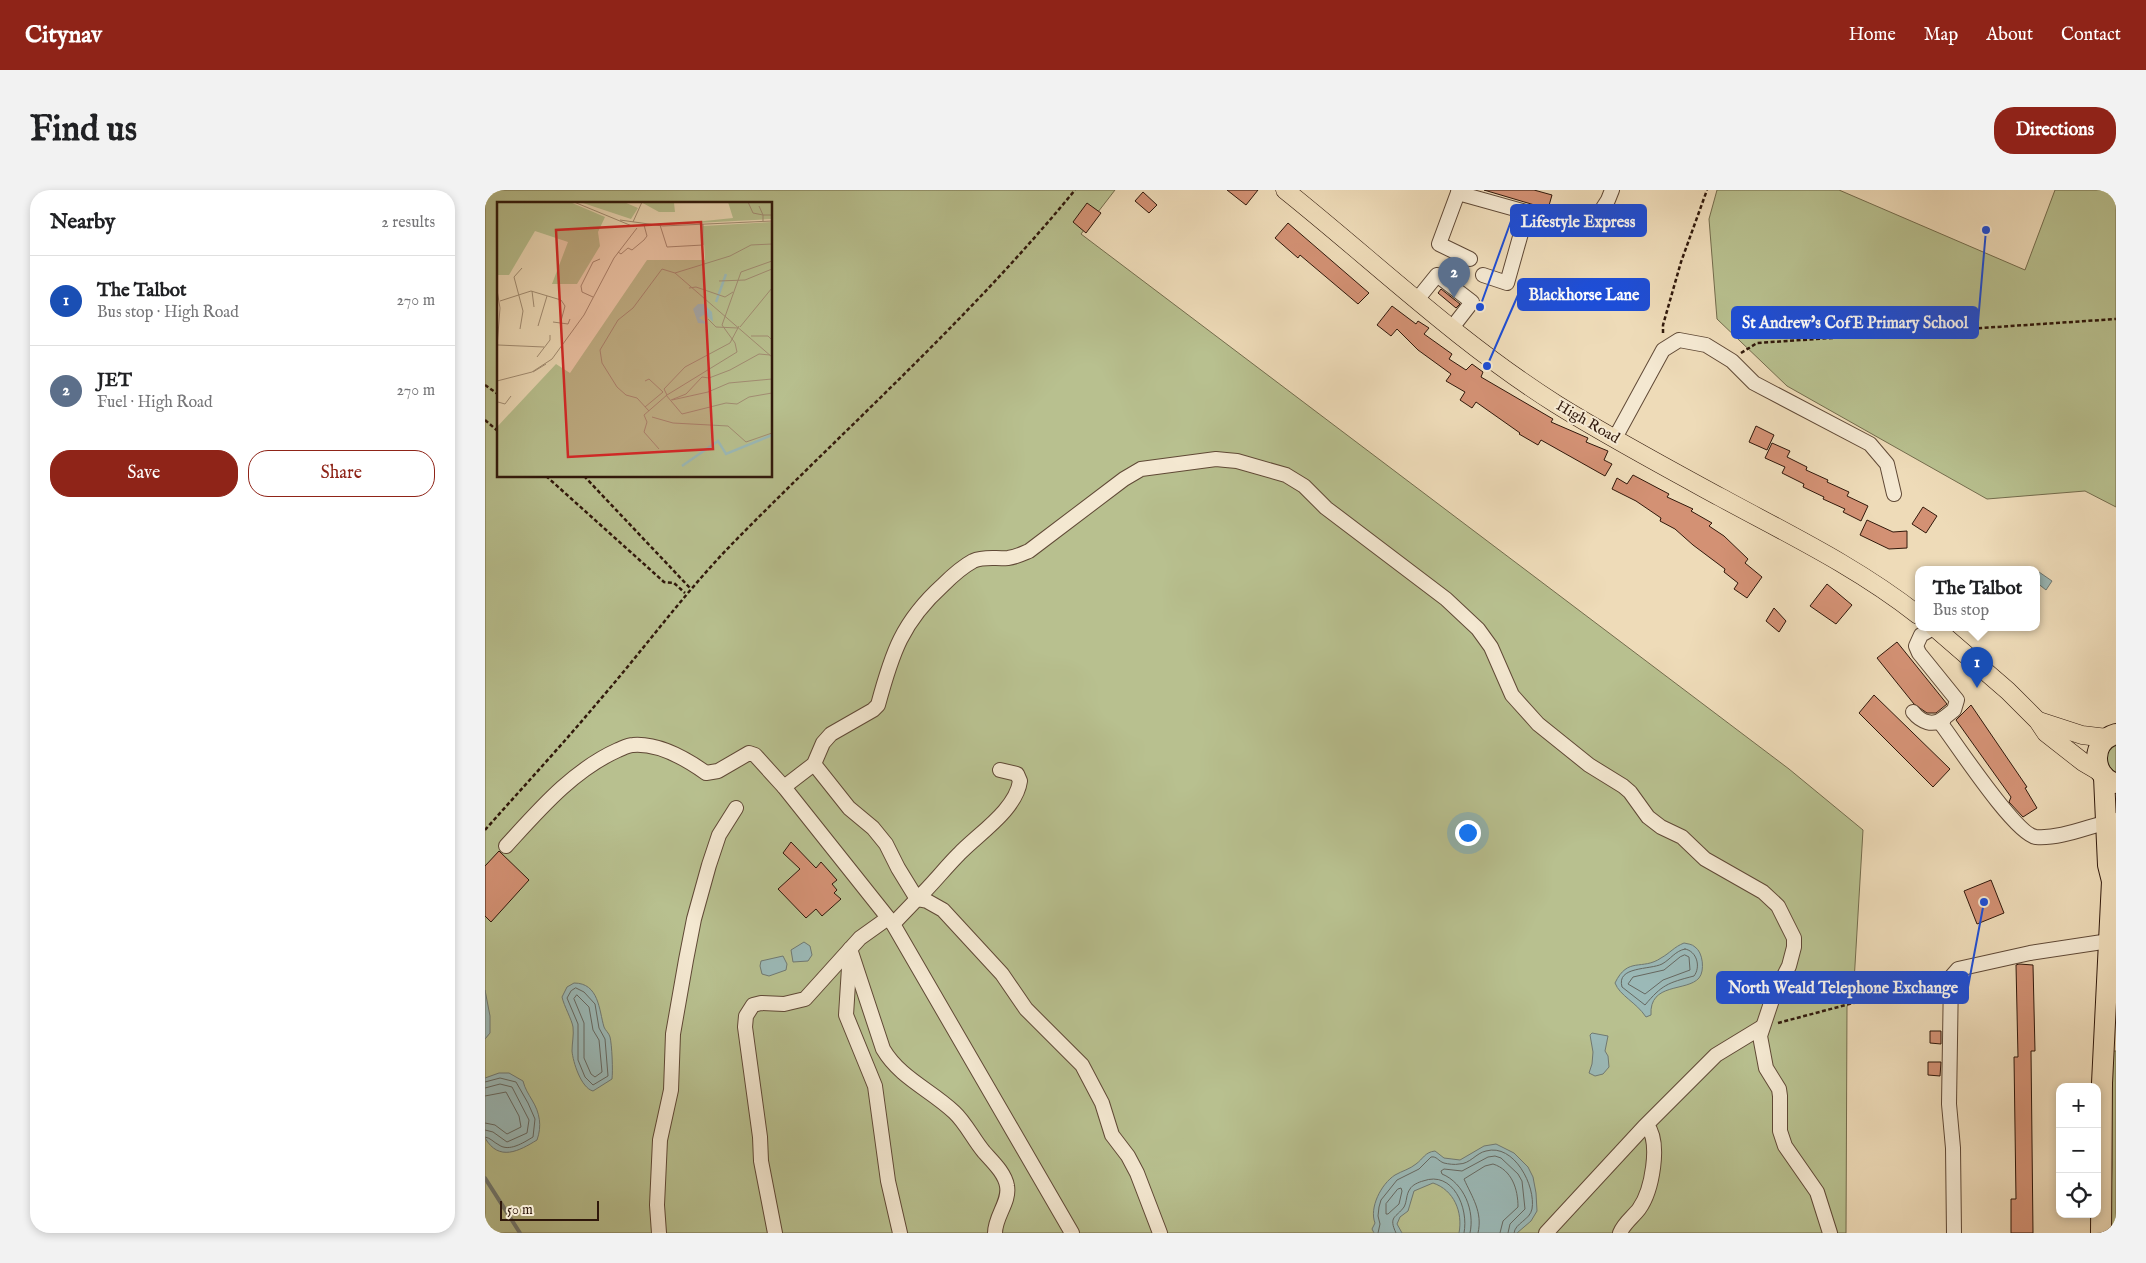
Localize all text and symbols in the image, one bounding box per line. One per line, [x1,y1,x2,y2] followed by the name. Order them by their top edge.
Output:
[25,20,102,51] text: Citynav
[1849,24,1896,47] text: Home
[1924,24,1958,47] text: Map
[1986,24,2033,47] text: About
[2061,24,2121,47] text: Contact
[1994,107,2116,154] button: Directions
[30,108,137,153] text: Find us
[497,202,773,478] inset map
[1511,205,1646,236] callout: Lifestyle Express
[50,209,115,236] text: Nearby
[381,213,435,233] text: 2 results
[1521,213,1636,233] text: Lifestyle Express
[1438,257,1470,298] pin: 2
[97,279,187,303] text: The Talbot
[1518,279,1649,310] callout: Blackhorse Lane
[1529,286,1640,306] text: Blackhorse Lane
[63,291,69,311] text: 1
[396,291,435,311] text: 270 m
[97,303,239,323] text: Bus stop · High Road
[1732,307,1978,338] callout: St Andrew's CofE Primary School
[1742,314,1969,334] text: St Andrew's CofE Primary School
[97,369,132,393] text: JET
[62,381,70,401] text: 2
[396,381,435,401] text: 270 m
[97,393,212,413] text: Fuel · High Road
[1553,396,1624,448] street label: High Road
[50,450,238,497] button: Save
[248,450,435,497] button: Share
[1915,566,2040,631] popup
[1933,577,2022,601] text: The Talbot
[1933,601,1989,621] text: Bus stop
[1961,647,1993,688] pin: 1
[1455,820,1481,846] your location
[1717,972,1968,1003] callout: North Weald Telephone Exchange
[1727,979,1959,999] text: North Weald Telephone Exchange
[2056,1083,2101,1218] map controls
[2056,1083,2101,1128] button: +
[2056,1128,2101,1173] button: −
[2056,1173,2101,1218] button: locate
[500,1198,599,1221] scale bar
[507,1201,533,1219] text: 50 m

